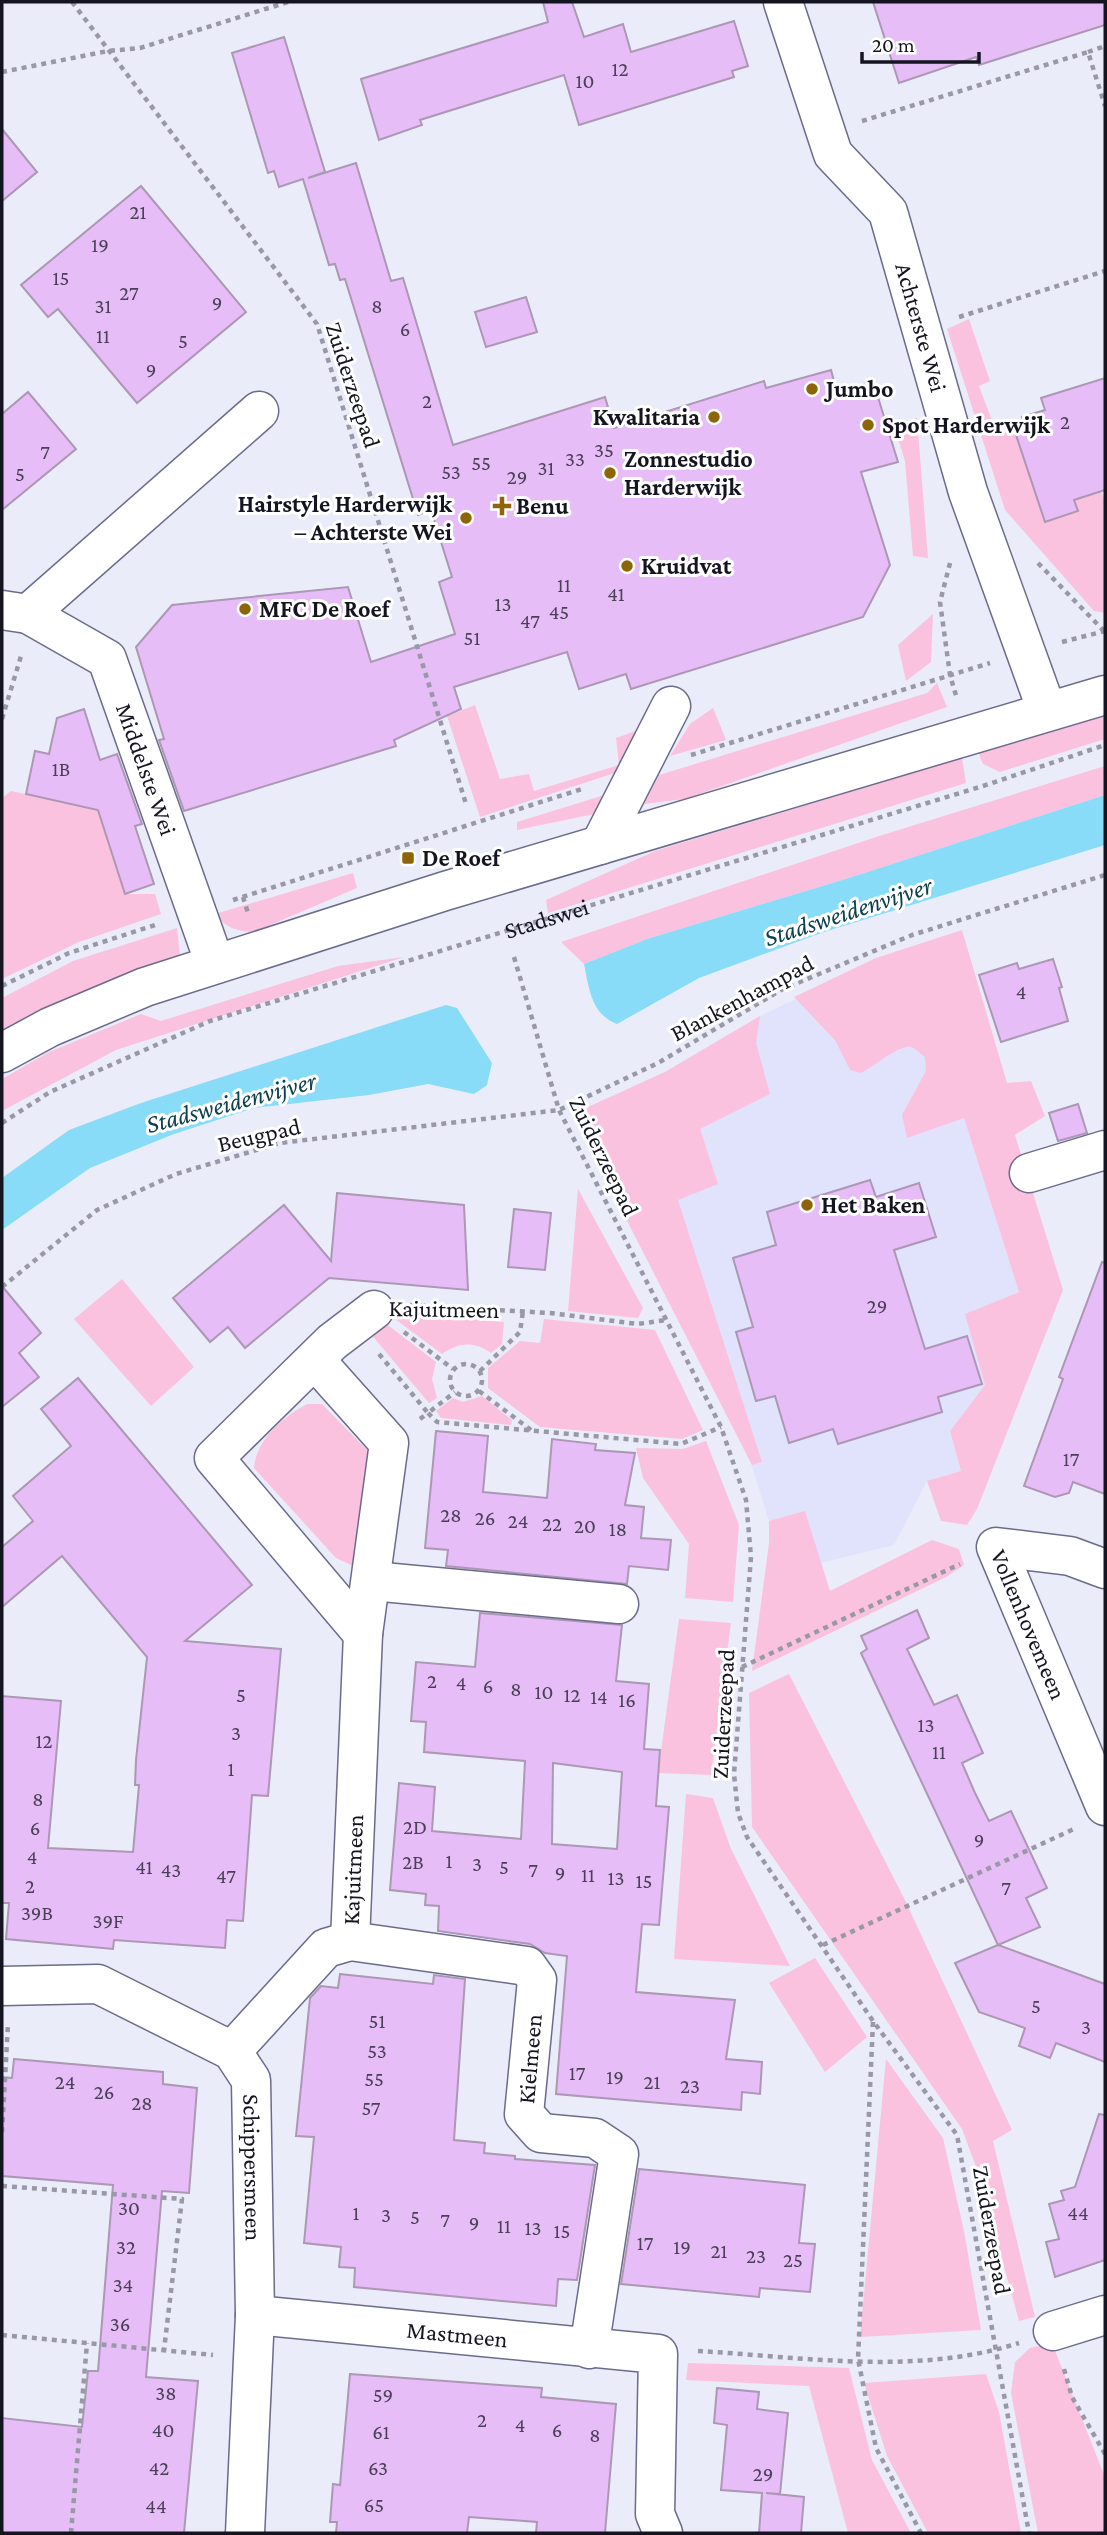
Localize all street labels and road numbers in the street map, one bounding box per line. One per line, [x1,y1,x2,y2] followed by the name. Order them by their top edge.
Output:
[890,260,953,395] street label: Achterste Wei
[320,319,387,451] street label: Zuiderzeepad
[111,699,182,839] street label: Middelste Wei
[501,893,592,944] street label: Stadswei
[666,948,818,1047] street label: Blankenhampad
[564,1091,645,1221] street label: Zuiderzeepad
[215,1112,303,1157] street label: Beugpad
[388,1294,500,1323] street label: Kajuitmeen
[986,1545,1073,1703] street label: Vollenhovemeen
[706,1648,739,1780] street label: Zuiderzeepad
[337,1813,368,1925] street label: Kajuitmeen
[512,2013,547,2105] street label: Kielmeen
[238,2094,268,2241] street label: Schippersmeen
[968,2163,1017,2297] street label: Zuiderzeepad
[405,2316,509,2352] street label: Mastmeen

